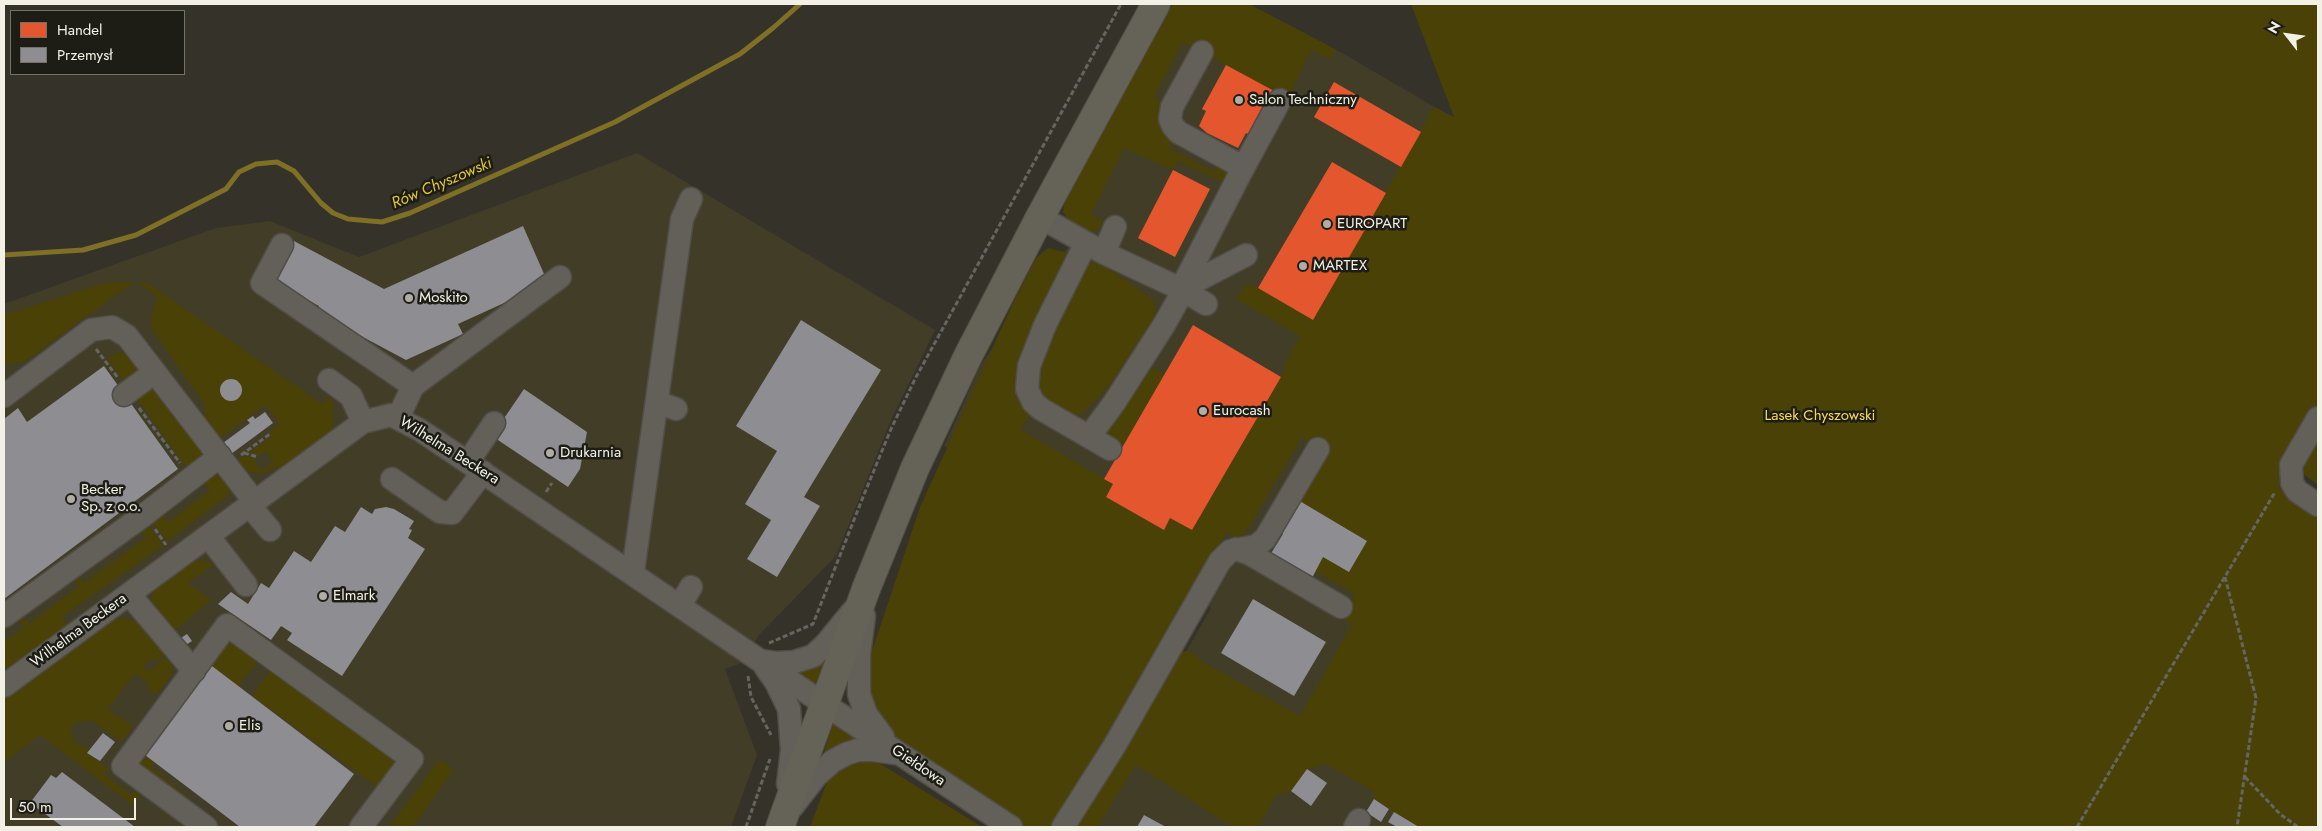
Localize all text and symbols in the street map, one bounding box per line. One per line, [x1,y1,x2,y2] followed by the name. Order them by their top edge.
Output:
[10,10,185,75] legend
[2262,10,2312,60] north arrow
[2263,18,2285,37] text: N
[57,19,103,41] text: Handel
[57,44,113,66] text: Przemysł
[1249,91,1357,109] place label: Salon Techniczny
[1233,94,1245,106] marker: Salon Techniczny
[389,154,495,214] water label: Rów Chyszowski
[1337,215,1407,233] place label: EUROPART
[1321,218,1333,230] marker: EUROPART
[1313,257,1367,275] place label: MARTEX
[1297,260,1309,272] marker: MARTEX
[419,289,468,307] place label: Moskito
[403,292,415,304] marker: Moskito
[1213,402,1271,420] place label: Eurocash
[1197,405,1209,417] marker: Eurocash
[1765,407,1875,425] park label: Lasek Chyszowski
[396,413,502,489] street label: Wilhelma Beckera
[560,444,621,462] place label: Drukarnia
[544,447,556,459] marker: Drukarnia
[81,481,141,516] place label: Becker Sp. z o.o.
[65,493,77,505] marker: Becker Sp. z o.o.
[333,587,375,605] place label: Elmark
[27,590,131,672] street label: Wilhelma Beckera
[317,590,329,602] marker: Elmark
[239,717,261,735] place label: Elis
[223,720,235,732] marker: Elis
[888,742,948,790] street label: Giełdowa
[12,788,139,820] scale bar
[18,796,52,818] text: 50 m

